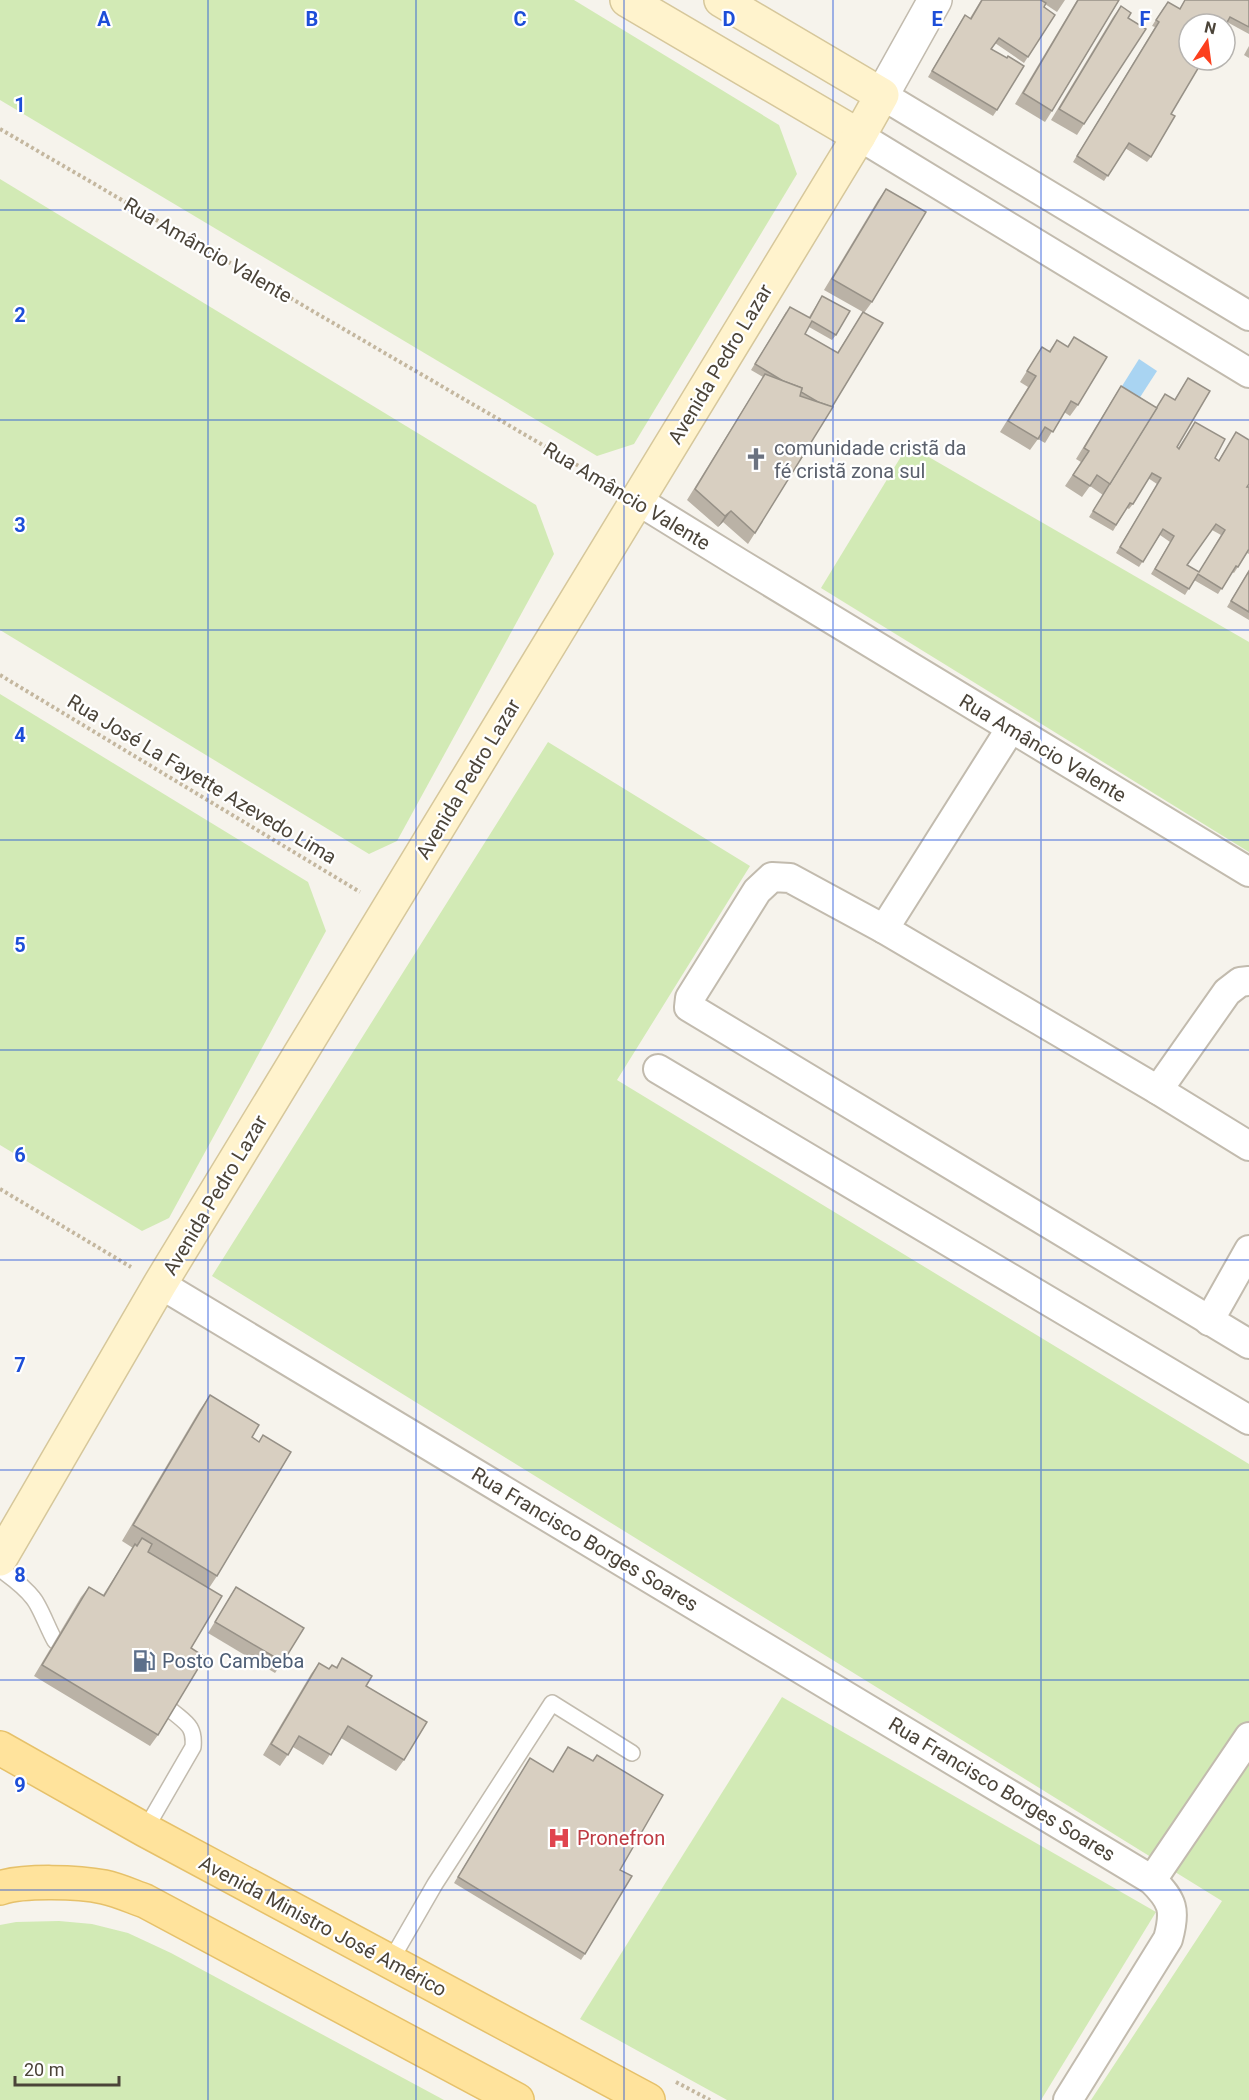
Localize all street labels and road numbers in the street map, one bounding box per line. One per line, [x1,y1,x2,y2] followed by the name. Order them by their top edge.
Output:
[120,192,296,308] street label: Rua Amâncio Valente
[663,279,777,448] street label: Avenida Pedro Lazar
[539,437,715,555] street label: Rua Amâncio Valente
[63,689,341,869] street label: Rua José La Fayette Azevedo Lima
[955,689,1131,807] street label: Rua Amâncio Valente
[411,694,525,863] street label: Avenida Pedro Lazar
[158,1110,272,1279] street label: Avenida Pedro Lazar
[467,1462,703,1616] street label: Rua Francisco Borges Soares
[884,1712,1120,1866] street label: Rua Francisco Borges Soares
[195,1850,451,2002] street label: Avenida Ministro José Américo

